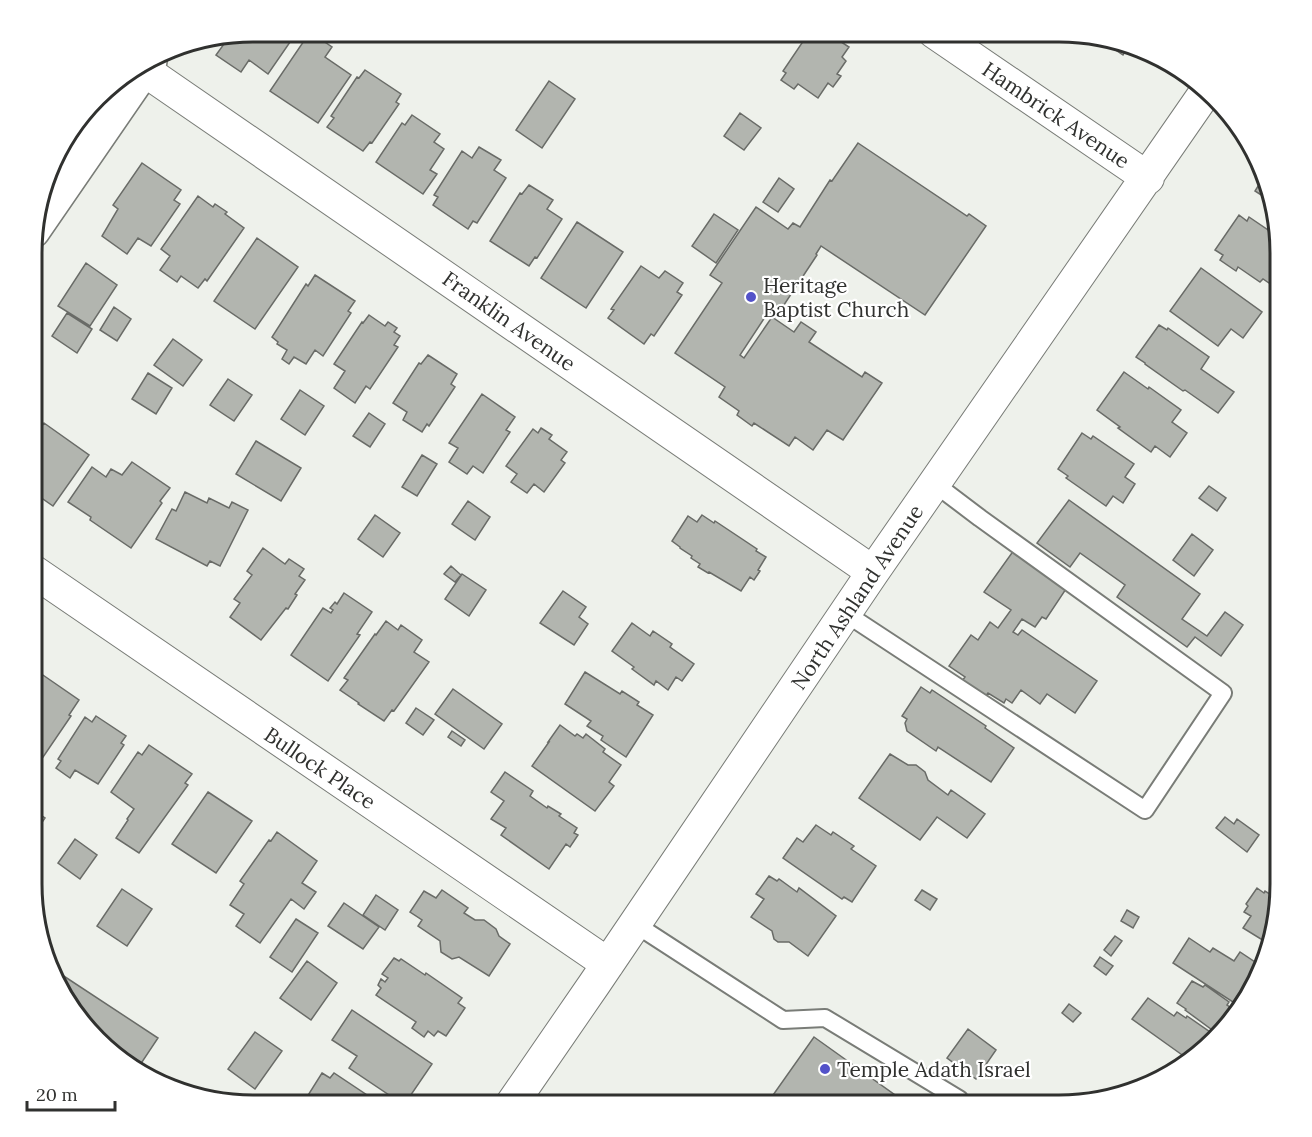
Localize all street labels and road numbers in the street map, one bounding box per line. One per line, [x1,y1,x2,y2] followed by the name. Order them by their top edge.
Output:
[977,56,1135,174] street label: Hambrick Avenue
[437,265,581,377] street label: Franklin Avenue
[785,499,929,695] street label: North Ashland Avenue
[259,721,381,815] street label: Bullock Place

